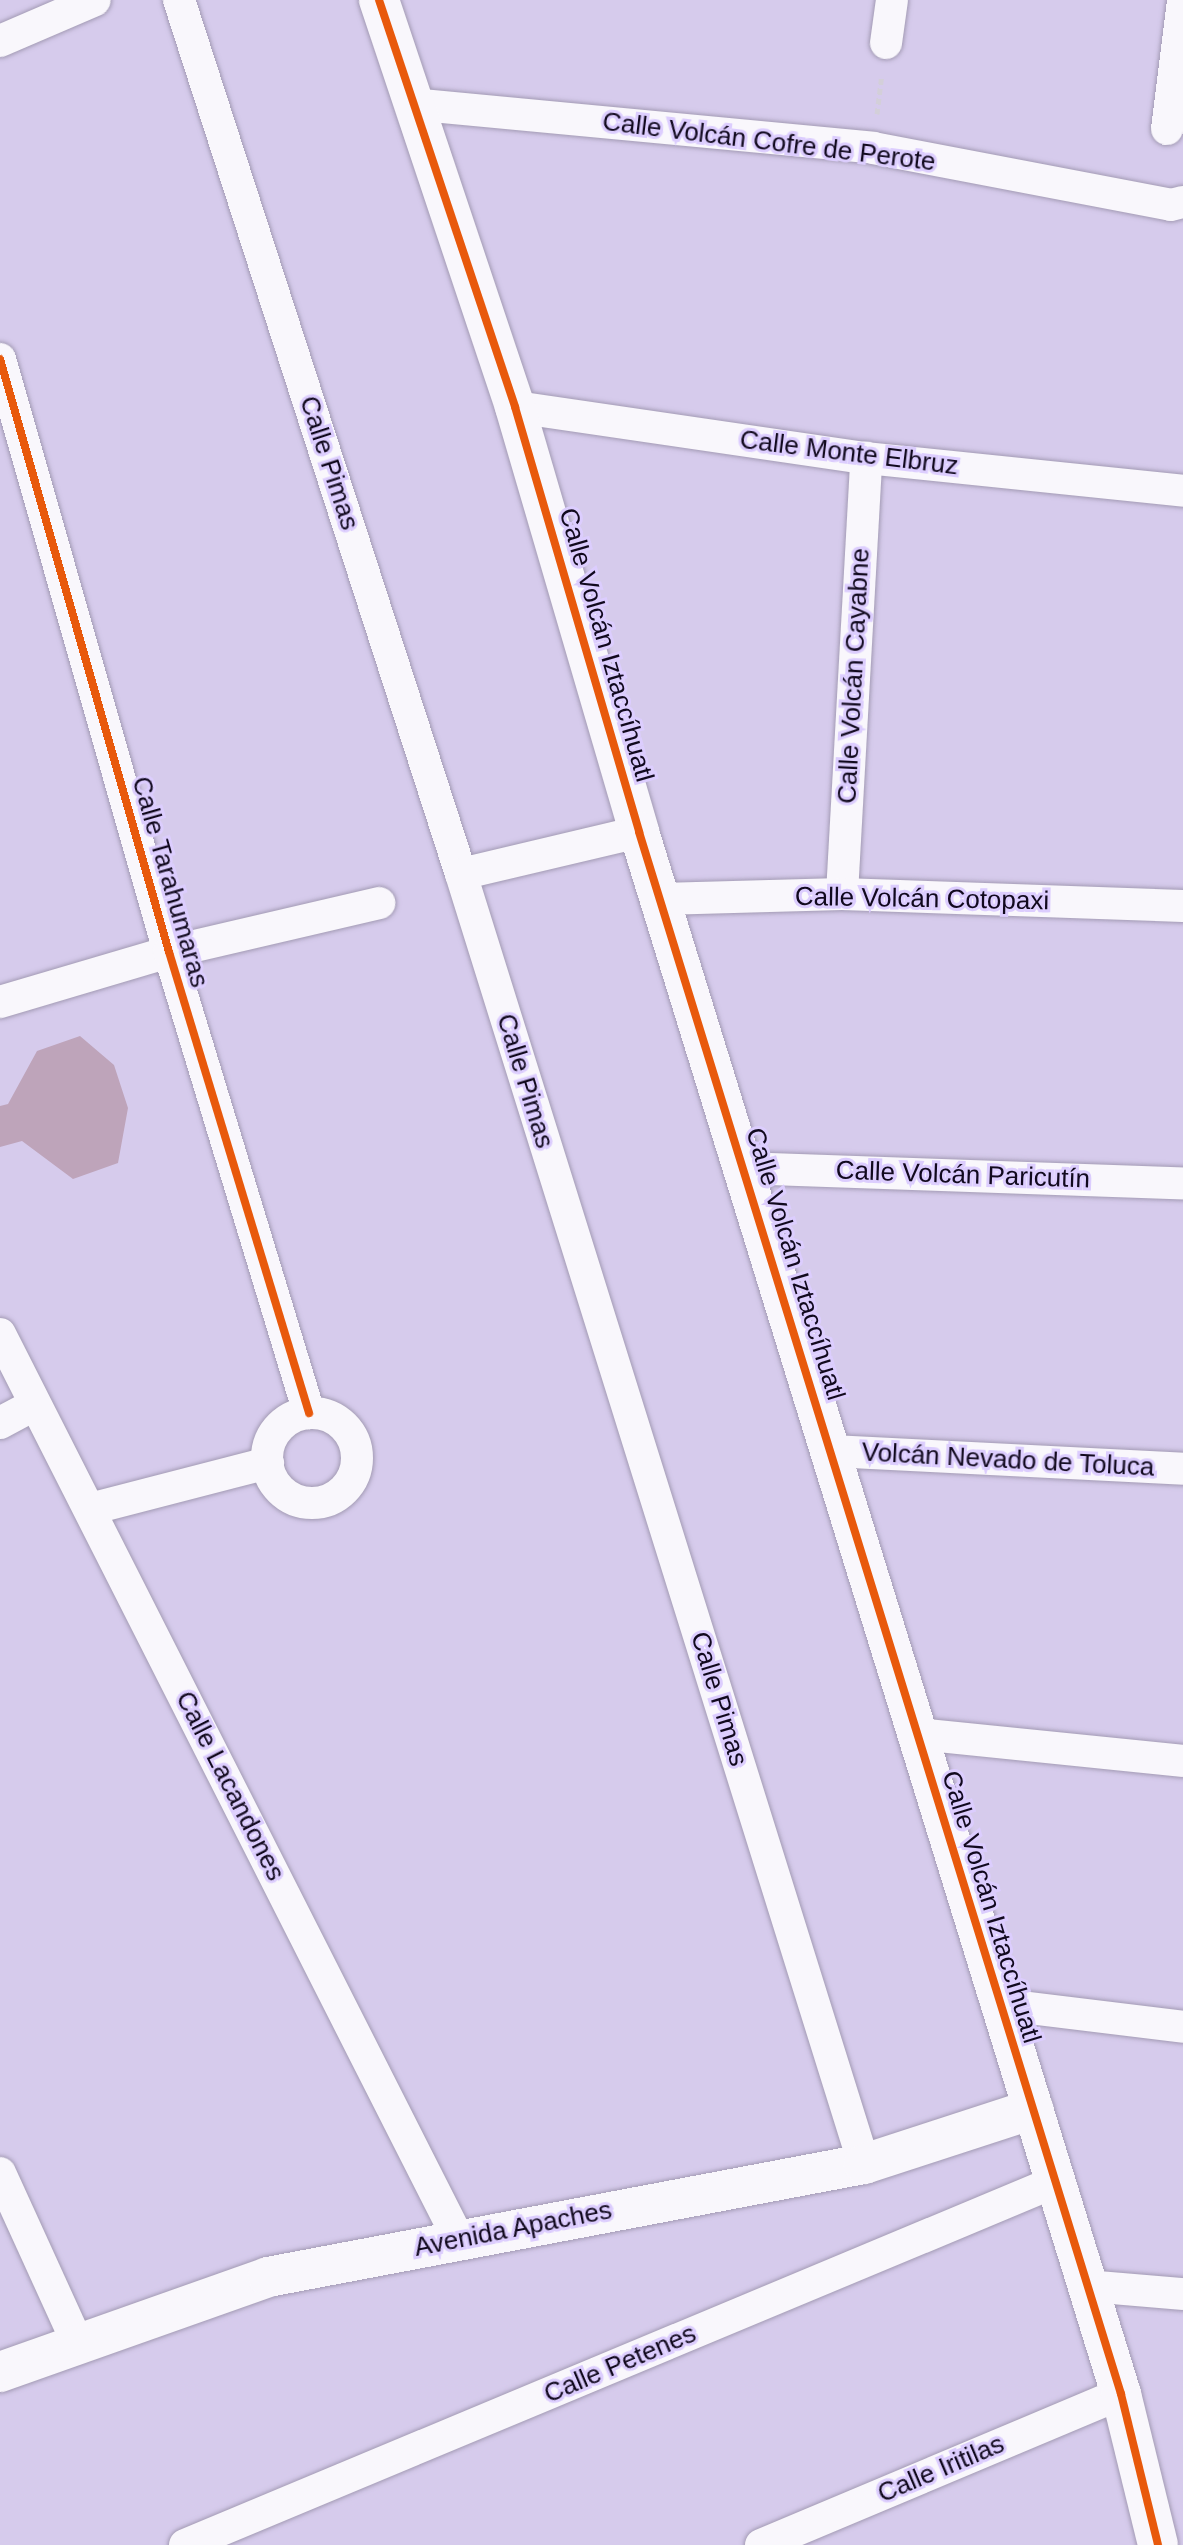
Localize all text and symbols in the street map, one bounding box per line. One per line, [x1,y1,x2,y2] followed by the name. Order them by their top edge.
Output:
[601,106,937,178] street label: Calle Volcán Cofre de Perote
[293,392,365,534] street label: Calle Pimas
[738,424,960,482] street label: Calle Monte Elbruz
[552,505,660,785] street label: Calle Volcán Iztaccíhuatl
[832,547,876,805] street label: Calle Volcán Cayabne
[125,773,215,991] street label: Calle Tarahumaras
[795,881,1049,917] street label: Calle Volcán Cotopaxi
[490,1010,560,1152] street label: Calle Pimas
[739,1124,851,1404] street label: Calle Volcán Iztaccíhuatl
[835,1155,1091,1195] street label: Calle Volcán Paricutín
[861,1437,1155,1483] street label: Volcán Nevado de Toluca
[684,1628,754,1770] street label: Calle Pimas
[169,1686,291,1886] street label: Calle Lacandones
[935,1767,1047,2047] street label: Calle Volcán Iztaccíhuatl
[411,2194,615,2264] street label: Avenida Apaches
[539,2318,701,2410] street label: Calle Petenes
[873,2428,1009,2510] street label: Calle Iritilas

